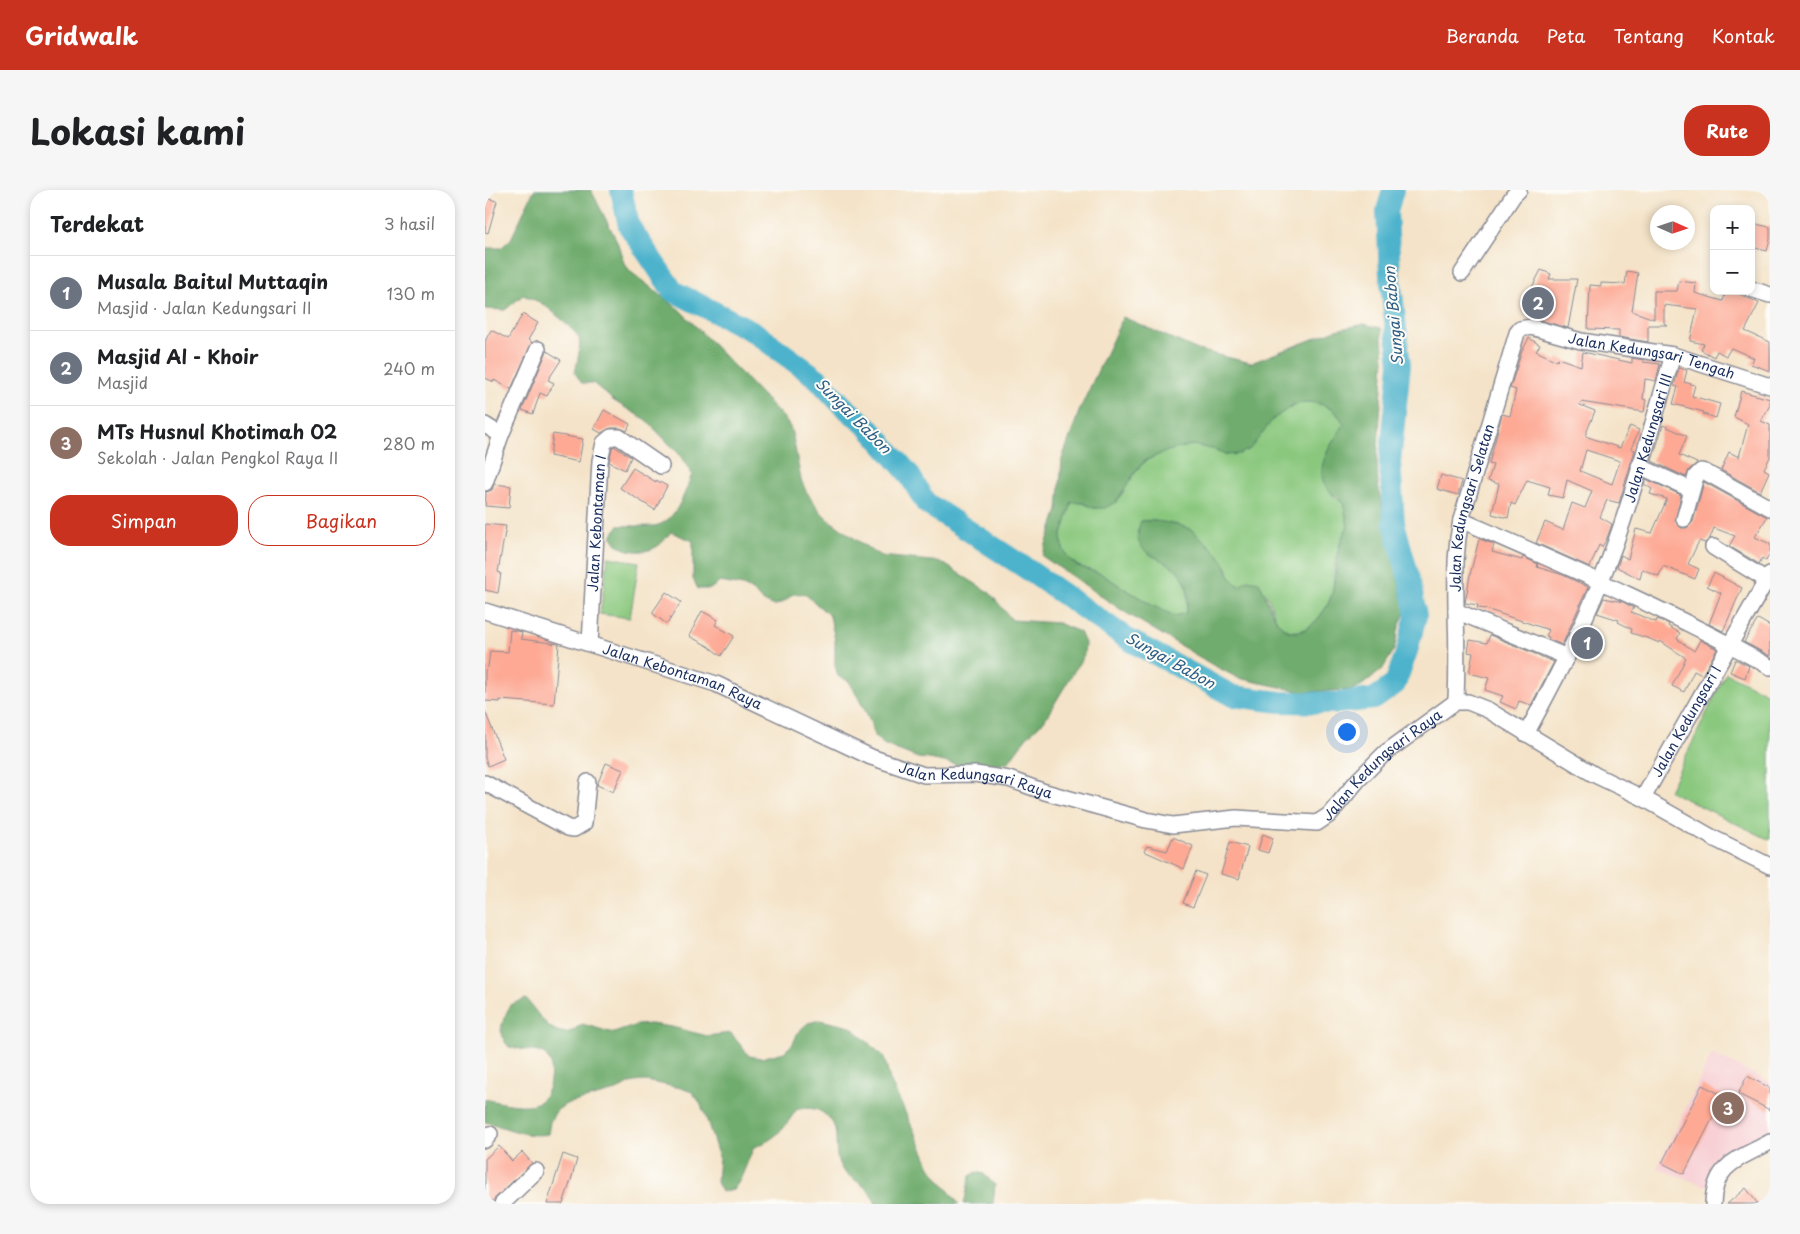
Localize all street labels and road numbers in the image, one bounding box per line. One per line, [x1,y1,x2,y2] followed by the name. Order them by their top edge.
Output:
[1566,327,1738,384] street label: Jalan Kedungsari Tengah
[1619,371,1677,505] street label: Jalan Kedungsari III
[1445,421,1499,592] street label: Jalan Kedungsari Selatan
[582,452,611,592] street label: Jalan Kebontaman I
[600,638,766,714] street label: Jalan Kebontaman Raya
[1646,662,1726,781] street label: Jalan Kedungsari I
[1319,704,1446,826] street label: Jalan Kedungsari Raya
[896,756,1055,804] street label: Jalan Kedungsari Raya

